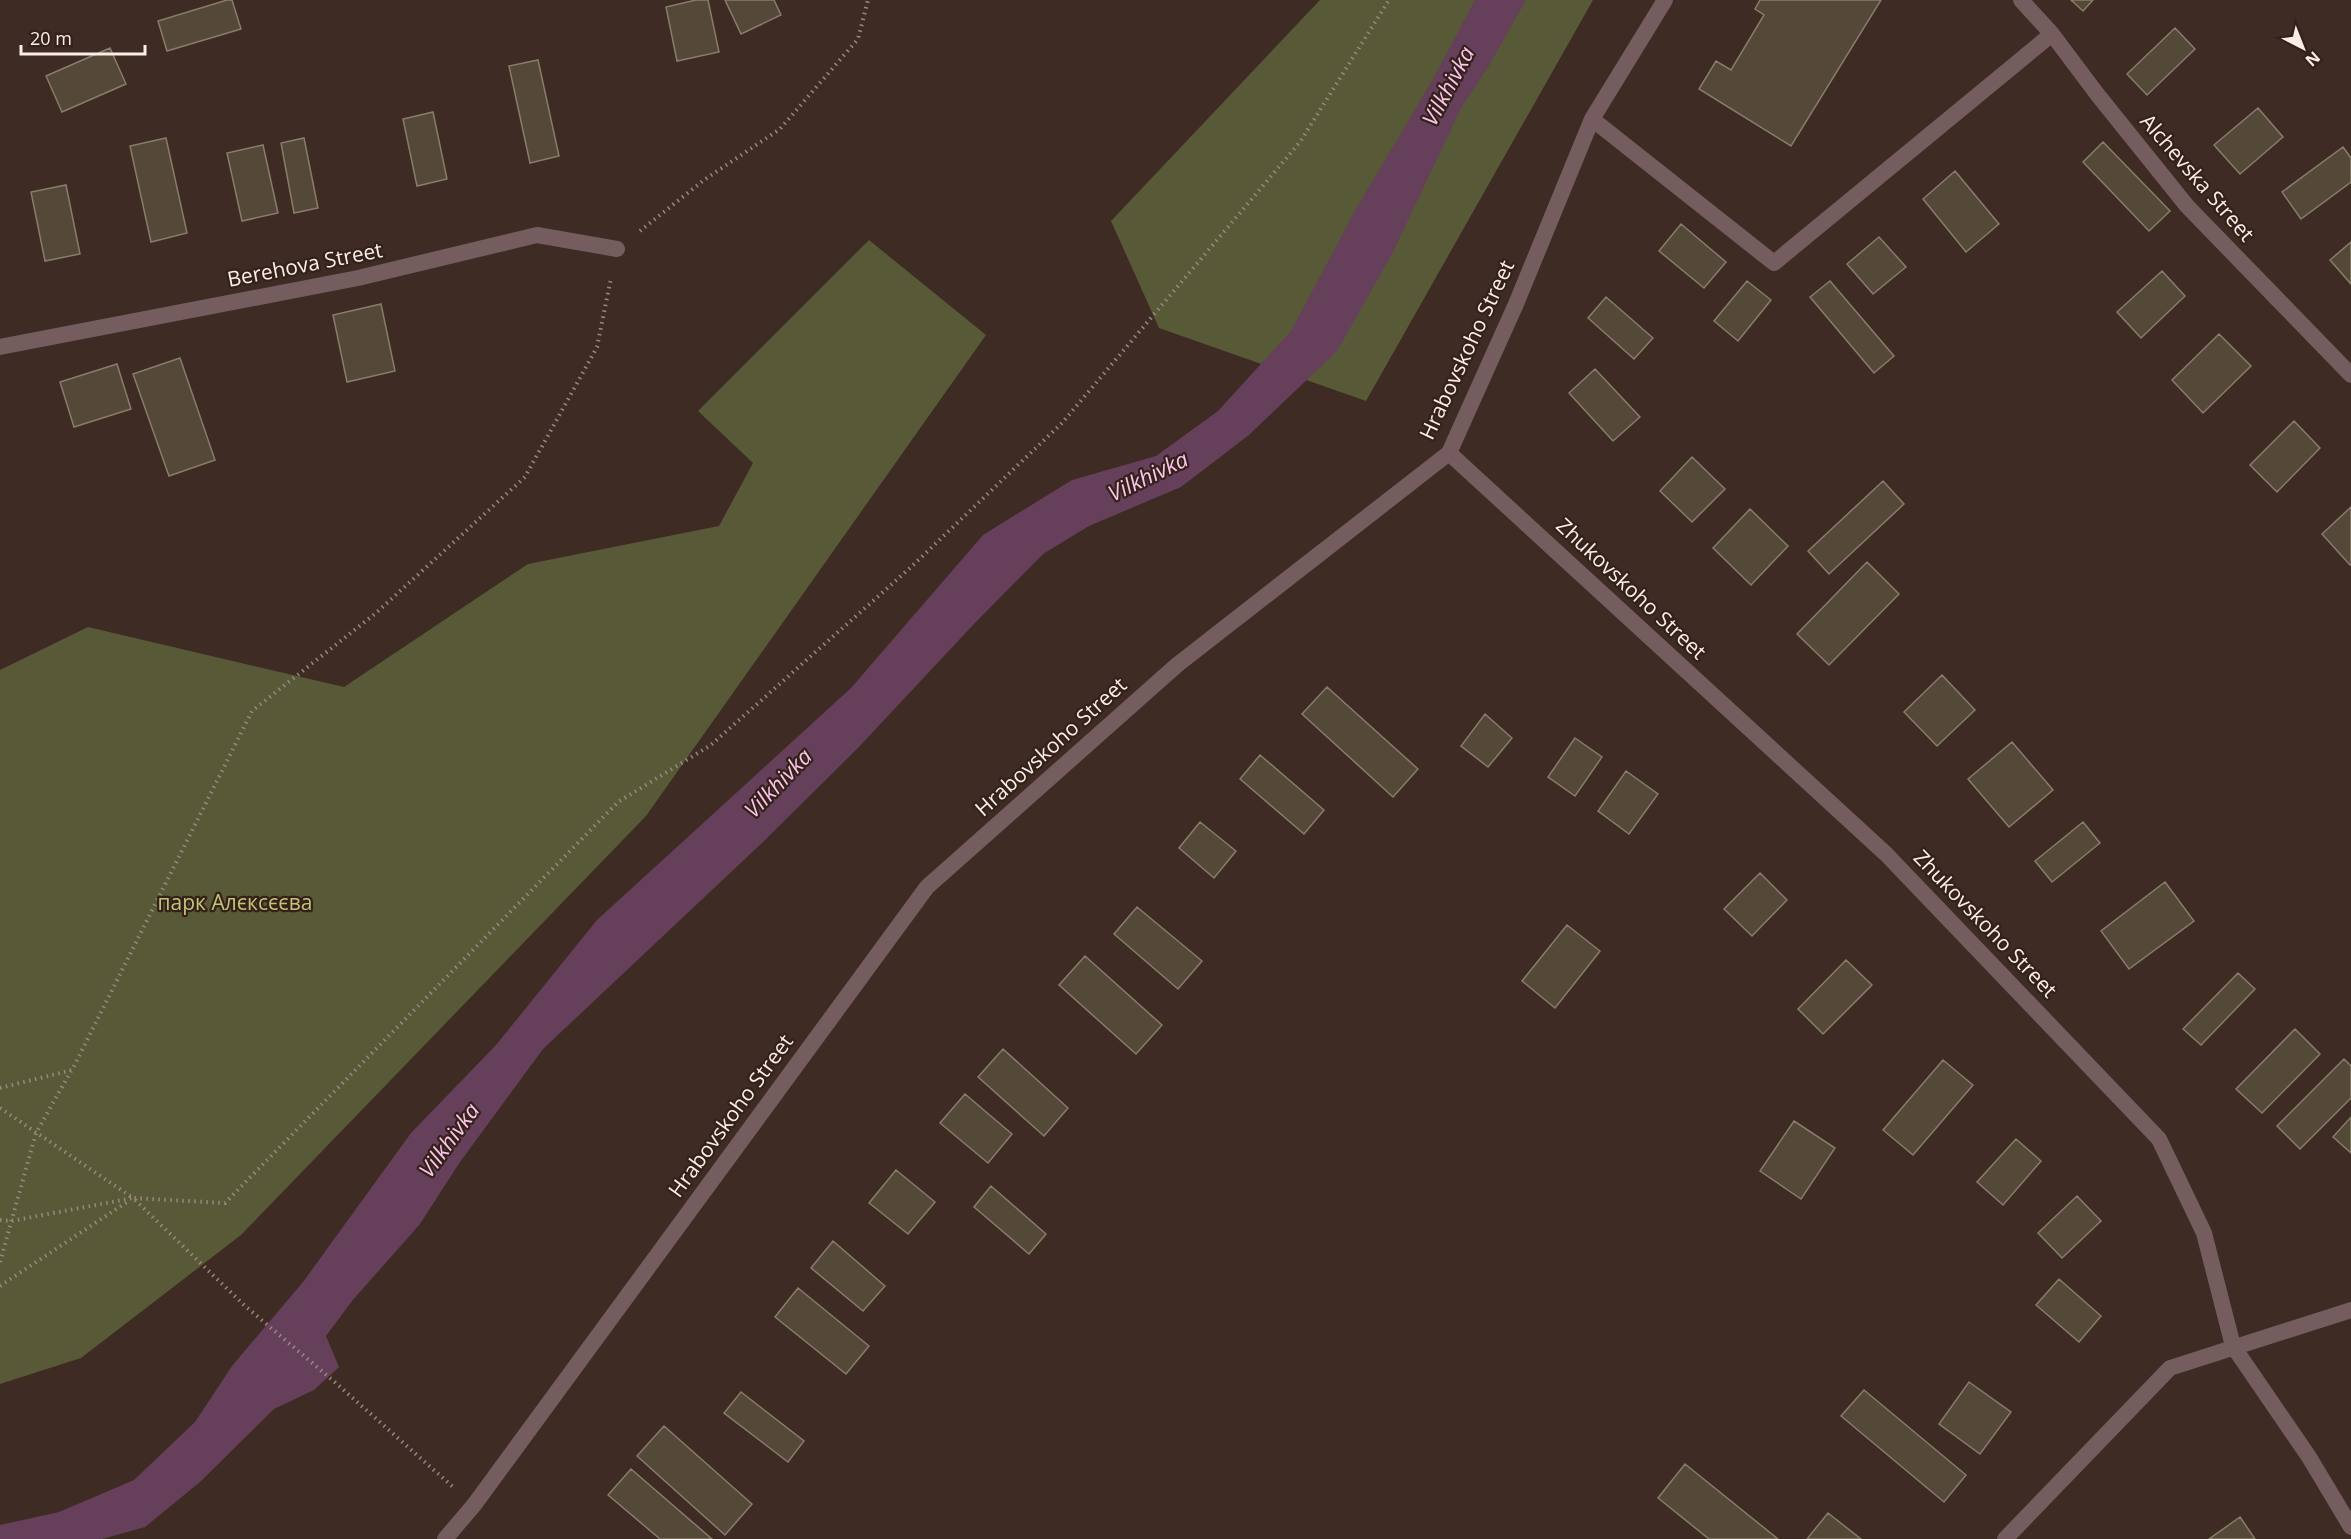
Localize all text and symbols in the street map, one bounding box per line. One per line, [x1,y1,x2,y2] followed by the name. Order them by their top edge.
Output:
[21,18,146,56] scale bar
[2273,18,2333,78] north arrow
[30,26,72,50] text: 20 m
[1414,41,1480,130] water label: Vilkhivka
[2301,47,2325,72] text: N
[2134,108,2261,247] street label: Alchevska Street
[225,235,385,293] street label: Berehova Street
[1412,255,1520,444] street label: Hrabovskoho Street
[1103,443,1193,507] water label: Vilkhivka
[1551,511,1713,665] street label: Zhukovskoho Street
[969,671,1132,822] street label: Hrabovskoho Street
[737,741,818,823] water label: Vilkhivka
[1908,843,2064,1003] street label: Zhukovskoho Street
[158,888,312,916] park label: парк Алєксєєва
[662,1028,799,1203] street label: Hrabovskoho Street
[411,1096,485,1183] water label: Vilkhivka

